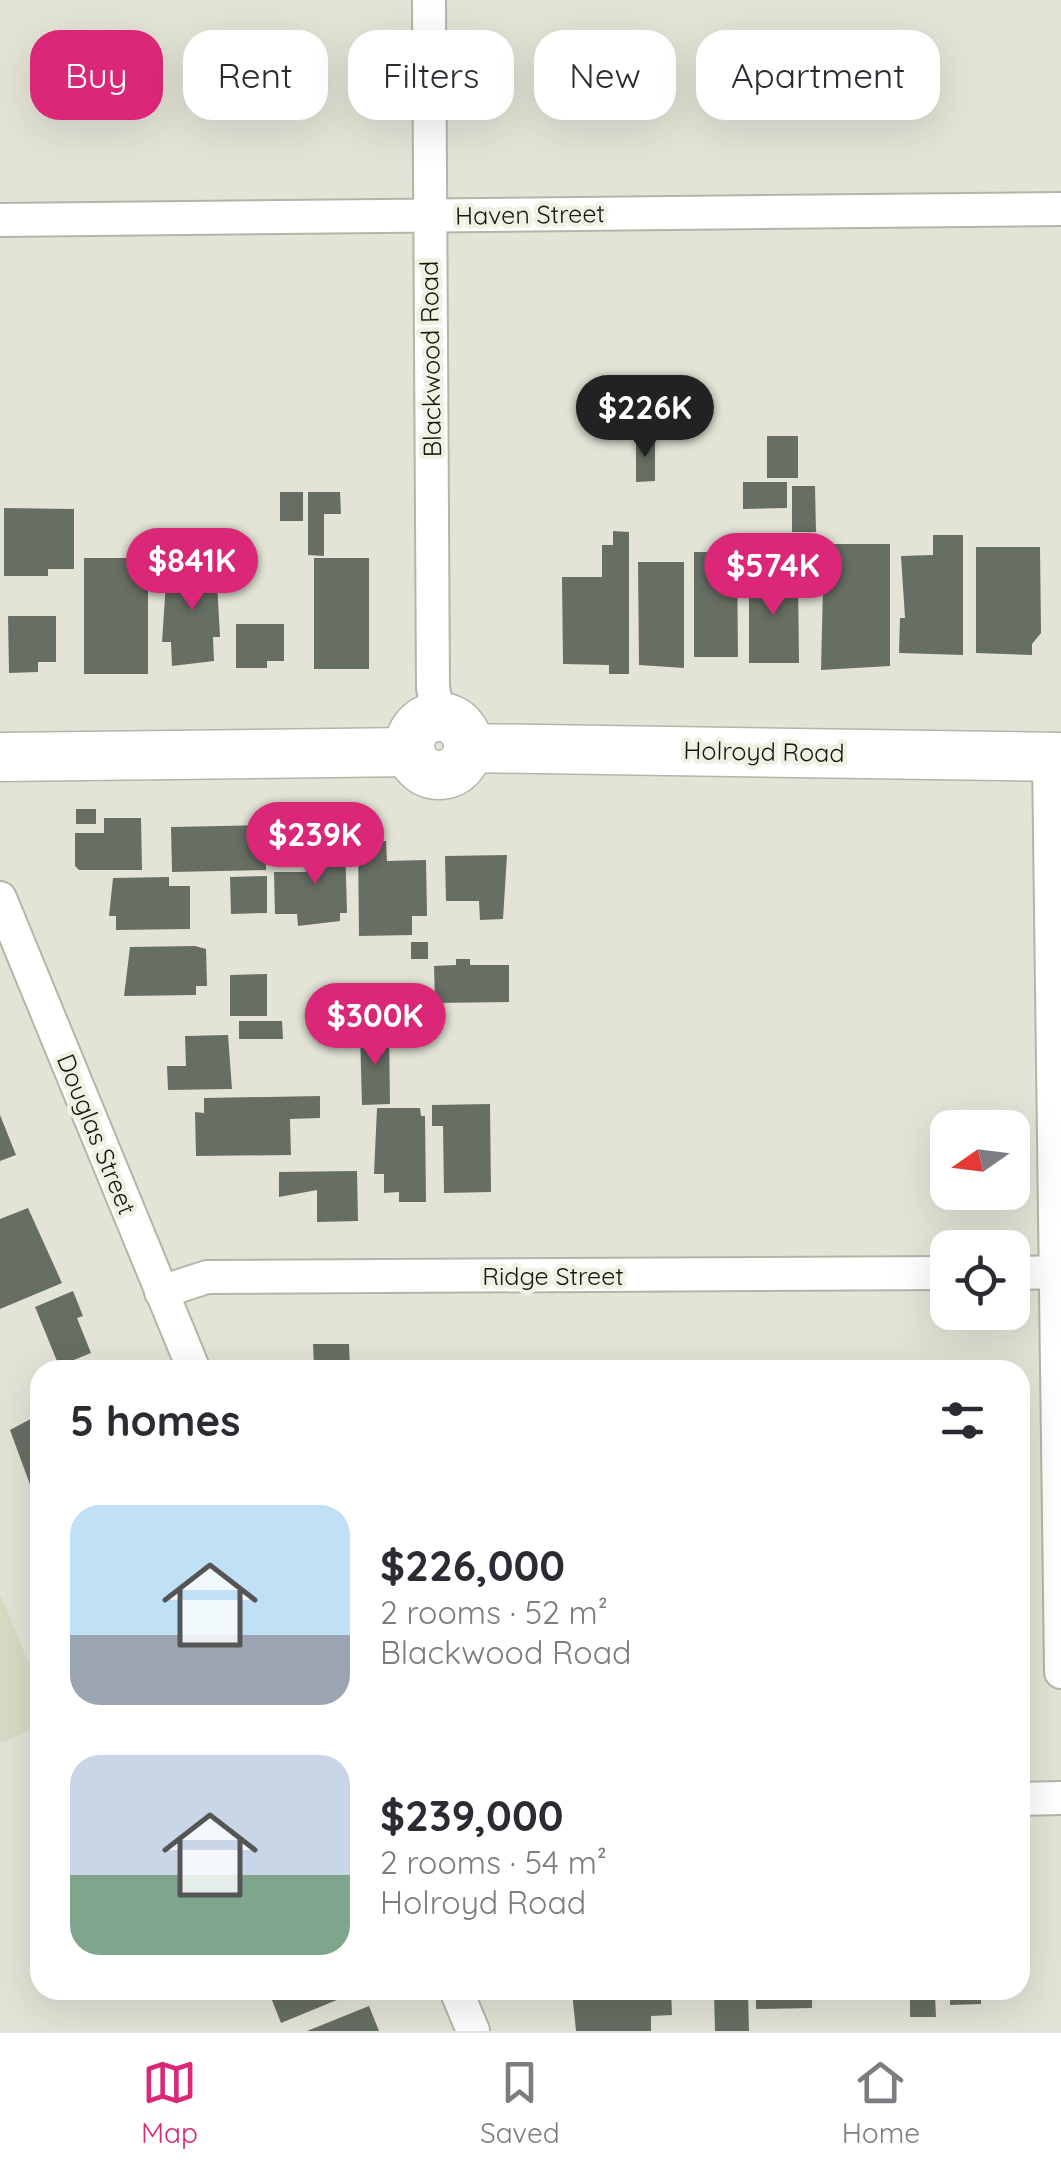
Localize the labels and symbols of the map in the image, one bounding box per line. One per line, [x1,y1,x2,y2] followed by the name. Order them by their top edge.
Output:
[455,197,605,231] street label: Haven Street
[413,261,447,457] street label: Blackwood Road
[575,375,715,460] pin: $226K
[122,528,262,613] pin: $841K
[703,533,843,618] pin: $574K
[683,734,845,768] street label: Holroyd Road
[245,802,385,887] pin: $239K
[305,983,445,1068] pin: $300K
[51,1049,143,1219] street label: Douglas Street
[930,1110,1030,1210] north arrow
[482,1260,624,1291] street label: Ridge Street

